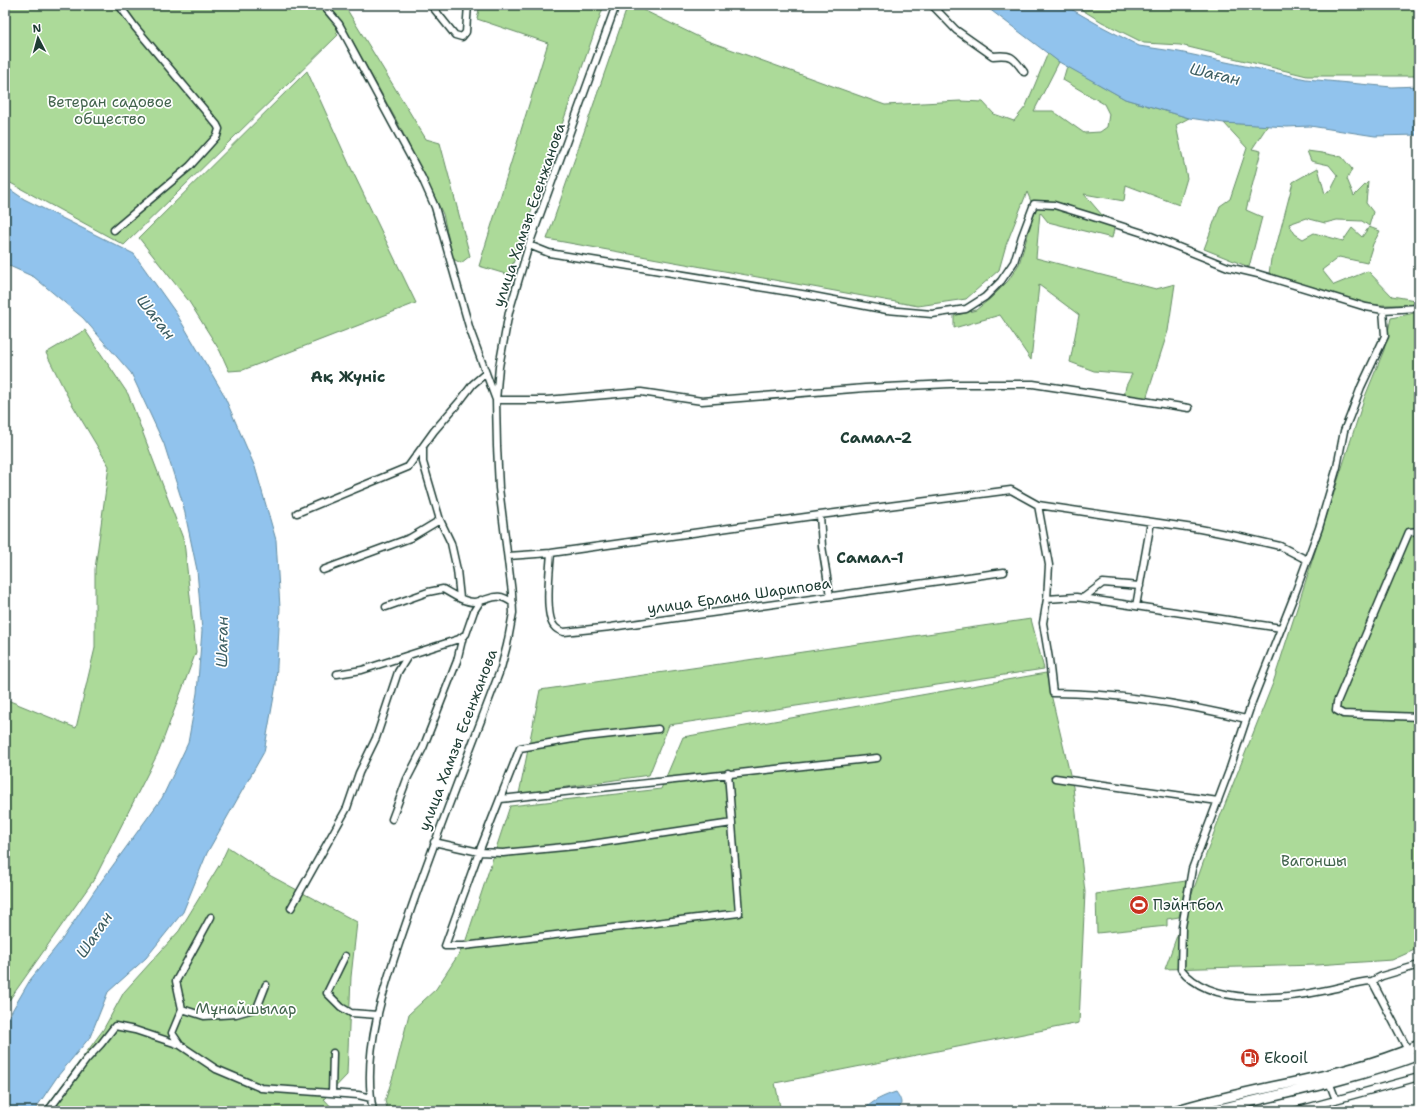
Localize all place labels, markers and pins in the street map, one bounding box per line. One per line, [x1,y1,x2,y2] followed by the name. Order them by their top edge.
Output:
[1128,894,1150,916] sports icon: Пэйнтбол
[1153,895,1224,915] place label: Пэйнтбол
[1239,1047,1261,1069] fuel station icon: Ekooil
[1264,1048,1308,1068] place label: Ekooil

